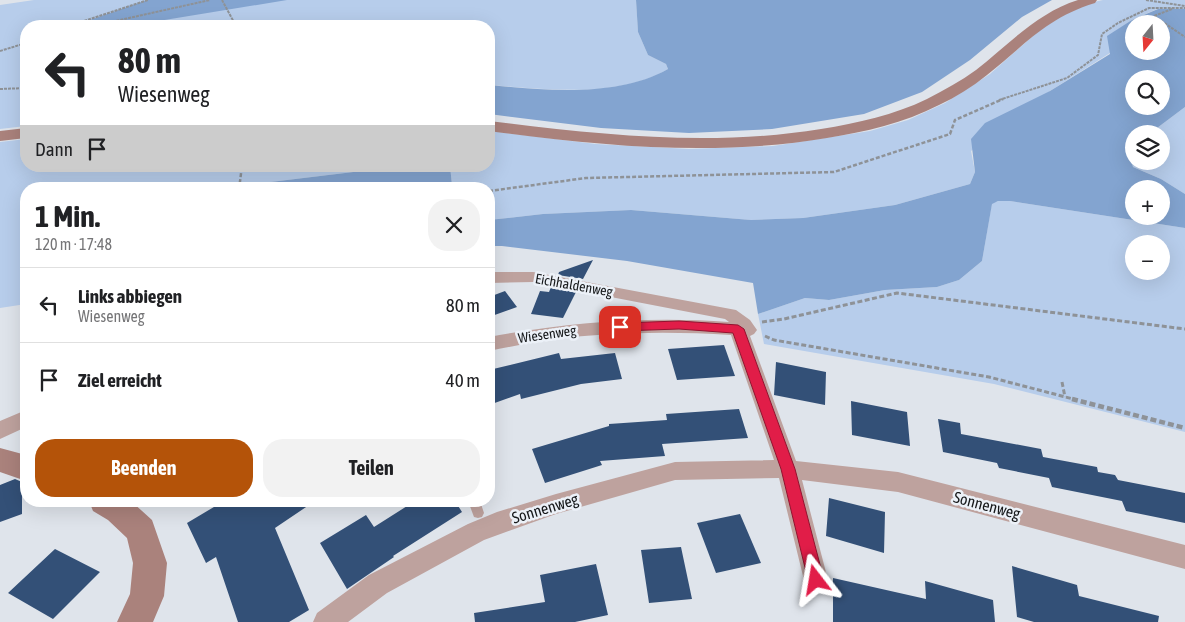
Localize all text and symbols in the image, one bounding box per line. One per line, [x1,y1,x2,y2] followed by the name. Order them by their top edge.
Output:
[1125,15,1170,60] north arrow
[1125,15,1170,280] map controls
[35,40,100,105] icon: left
[118,40,181,80] text: 80 m
[1125,70,1170,115] button: search
[118,81,210,107] text: Wiesenweg
[1125,125,1170,170] button: layers
[83,135,111,163] icon: arrive
[35,138,73,160] text: Dann
[1125,180,1170,225] button: +
[35,199,100,233] text: 1 Min.
[428,199,480,251] button: close
[35,235,112,253] text: 120 m · 17:48
[1125,235,1170,280] button: −
[534,270,614,300] street label: Eichhaldenweg
[78,285,182,307] text: Links abbiegen
[35,291,63,319] icon: left
[446,294,480,316] text: 80 m
[599,306,641,348] pin
[78,307,145,325] text: Wiesenweg
[606,313,634,341] icon: arrive
[517,322,577,346] street label: Wiesenweg
[35,366,63,394] icon: arrive
[78,369,162,391] text: Ziel erreicht
[446,369,480,391] text: 40 m
[35,439,253,497] button: Beenden
[263,439,480,497] button: Teilen
[951,487,1022,524] street label: Sonnenweg
[510,489,581,528] street label: Sonnenweg
[789,553,841,605] position arrow

